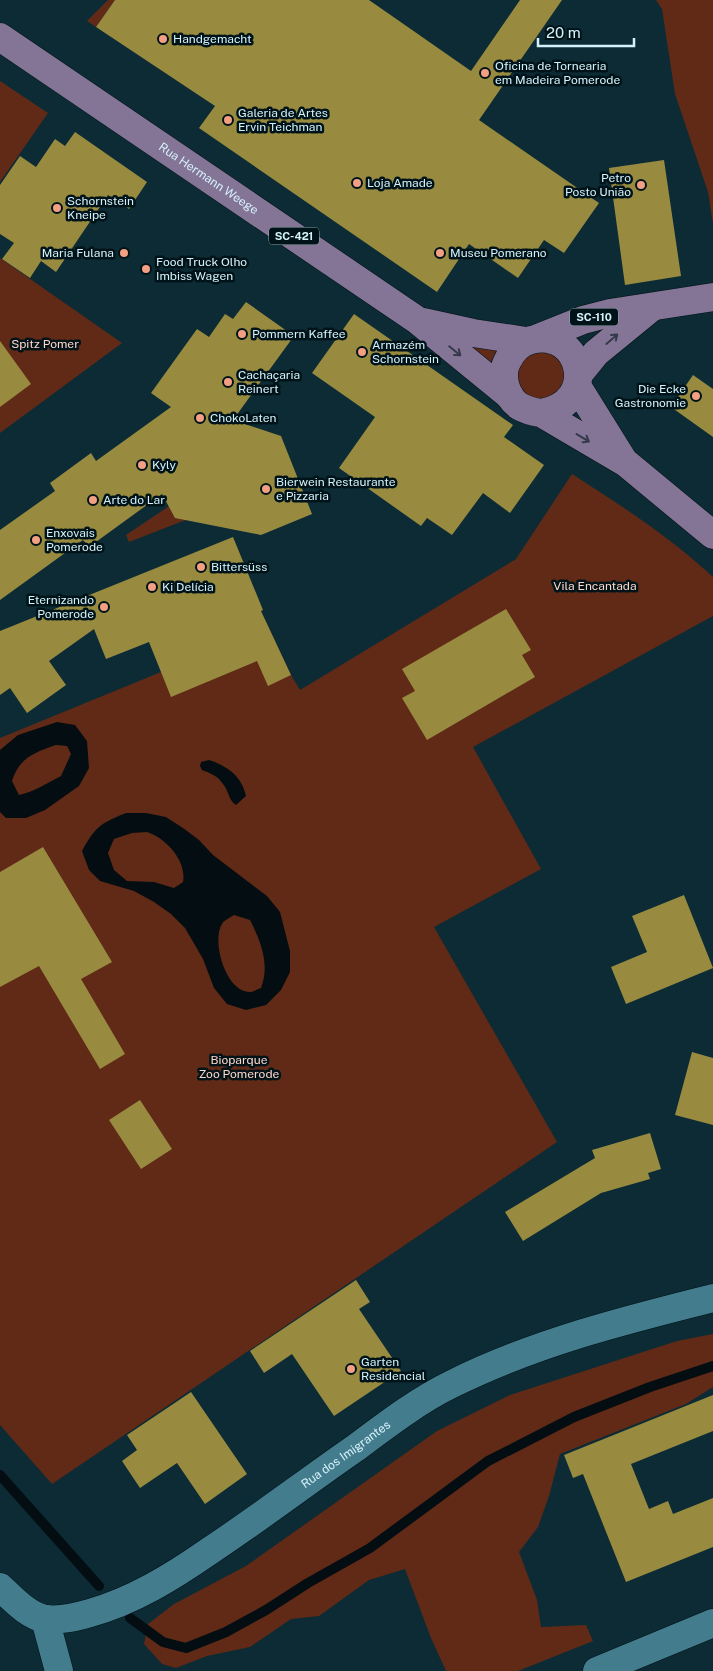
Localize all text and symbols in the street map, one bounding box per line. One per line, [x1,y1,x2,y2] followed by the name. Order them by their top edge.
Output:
[538,15,634,47] scale bar
[546,24,581,41] text: 20 m
[173,32,252,46] place label: Handgemacht
[157,33,169,45] marker: Handgemacht
[495,59,620,87] place label: Oficina de Tornearia em Madeira Pomerode
[479,67,491,79] marker: Oficina de Tornearia em Madeira Pomerode
[238,106,328,134] place label: Galeria de Artes Ervin Teichman
[222,114,234,126] marker: Galeria de Artes Ervin Teichman
[156,140,261,217] street label: Rua Hermann Weege
[565,171,631,199] place label: Petro Posto União
[367,176,433,190] place label: Loja Amade
[351,177,363,189] marker: Loja Amade
[635,179,647,191] marker: Petro Posto União
[67,194,134,222] place label: Schornstein Kneipe
[51,202,63,214] marker: Schornstein Kneipe
[269,228,319,245] road number: SC-421
[42,246,114,260] place label: Maria Fulana
[450,246,547,260] place label: Museu Pomerano
[118,247,130,259] marker: Maria Fulana
[434,247,446,259] marker: Museu Pomerano
[156,255,247,283] place label: Food Truck Olho Imbiss Wagen
[140,263,152,275] marker: Food Truck Olho Imbiss Wagen
[570,308,618,326] road number: SC-110
[252,327,346,341] place label: Pommern Kaffee
[236,328,248,340] marker: Pommern Kaffee
[606,333,619,345] one-way arrow
[11,337,79,351] park label: Spitz Pomer
[372,338,439,366] place label: Armazém Schornstein
[356,346,368,358] marker: Armazém Schornstein
[448,346,461,357] one-way arrow
[238,368,300,396] place label: Cachaçaria Reinert
[222,376,234,388] marker: Cachaçaria Reinert
[615,382,686,410] place label: Die Ecke Gastronomie
[690,390,702,402] marker: Die Ecke Gastronomie
[210,411,277,425] place label: ChokoLaten
[194,412,206,424] marker: ChokoLaten
[576,433,590,443] one-way arrow
[152,458,177,472] place label: Kyly
[136,459,148,471] marker: Kyly
[276,475,396,503] place label: Bierwein Restaurante e Pizzaria
[260,483,272,495] marker: Bierwein Restaurante e Pizzaria
[103,493,165,507] place label: Arte do Lar
[87,494,99,506] marker: Arte do Lar
[46,526,103,554] place label: Enxovais Pomerode
[30,534,42,546] marker: Enxovais Pomerode
[211,560,267,574] place label: Bittersüss
[195,561,207,573] marker: Bittersüss
[553,579,637,593] park label: Vila Encantada
[162,580,214,594] place label: Ki Delícia
[146,581,158,593] marker: Ki Delícia
[28,593,94,621] place label: Eternizando Pomerode
[98,601,110,613] marker: Eternizando Pomerode
[199,1053,280,1081] park label: Bioparque Zoo Pomerode
[361,1355,426,1383] place label: Garten Residencial
[345,1363,357,1375] marker: Garten Residencial
[299,1417,393,1491] street label: Rua dos Imigrantes

